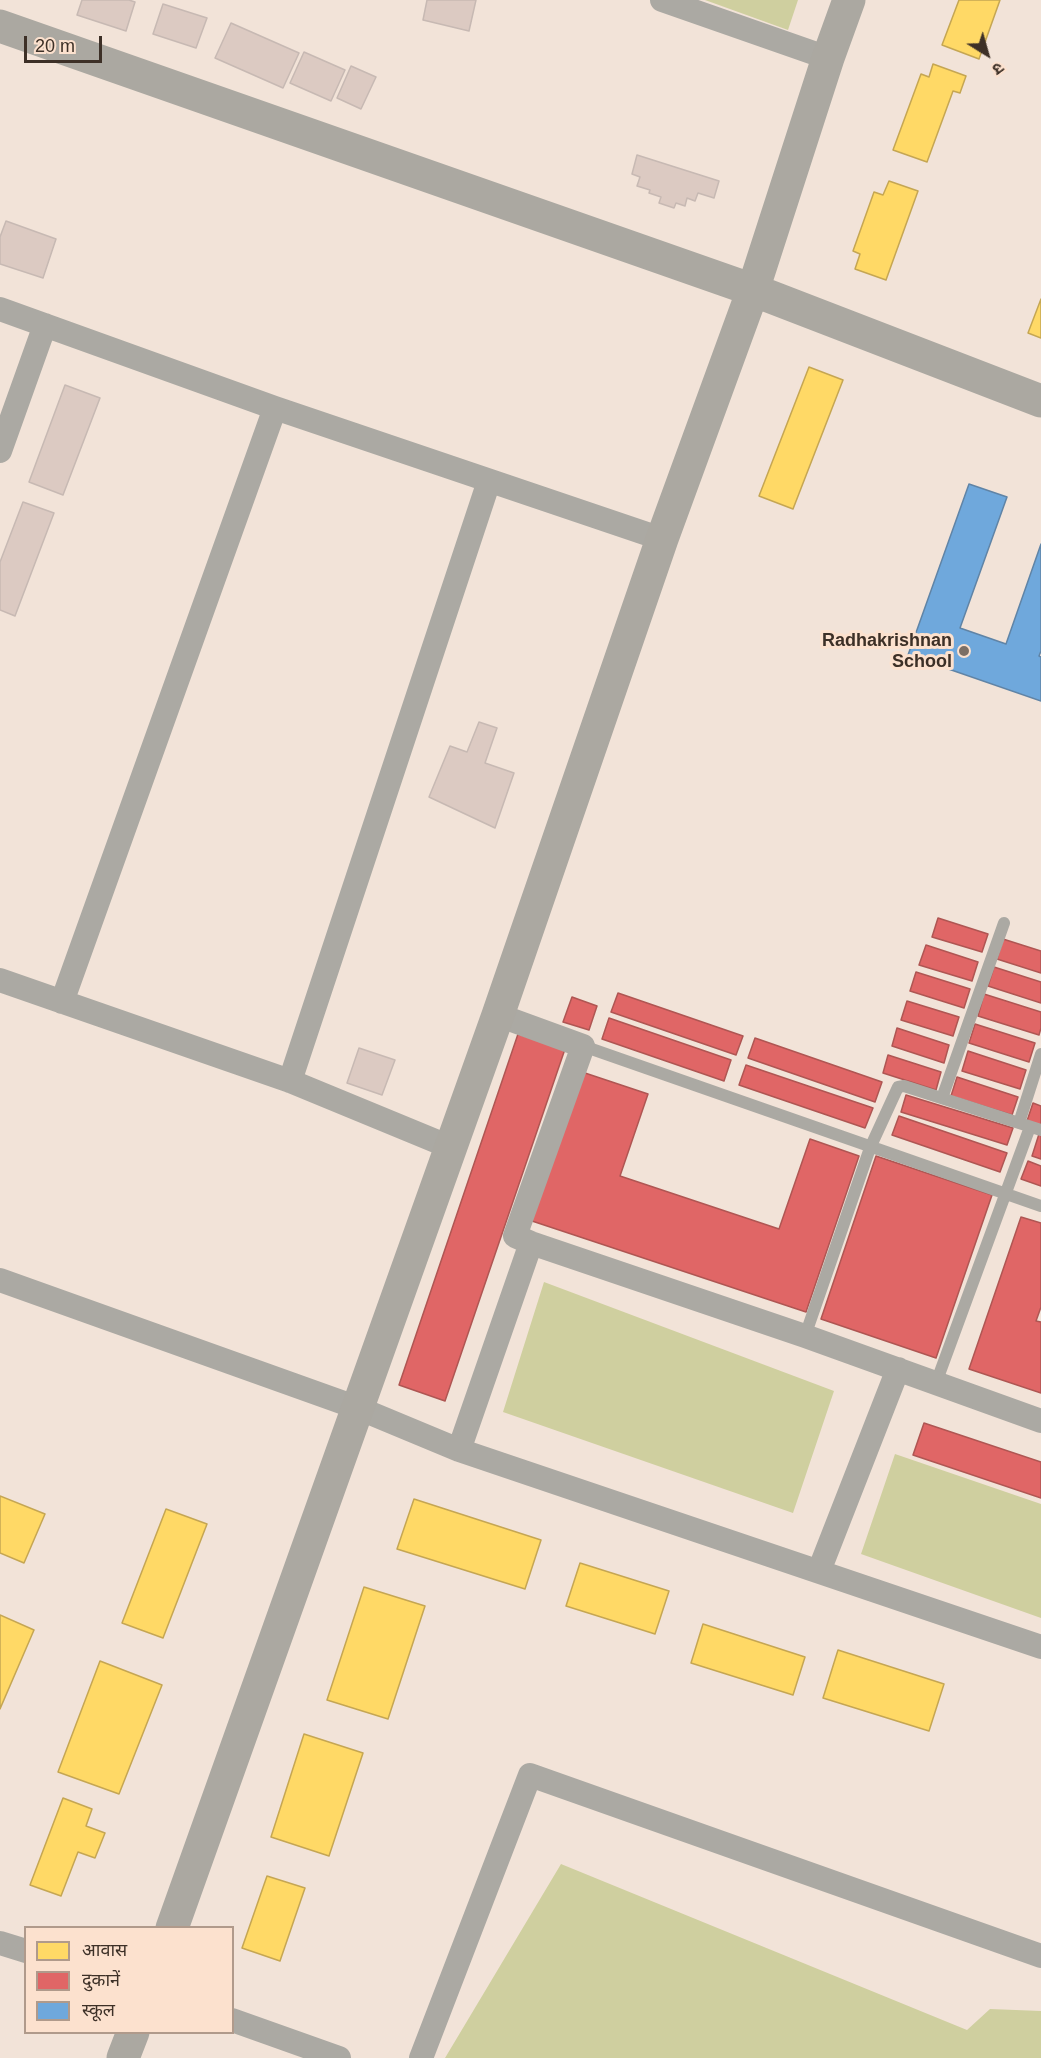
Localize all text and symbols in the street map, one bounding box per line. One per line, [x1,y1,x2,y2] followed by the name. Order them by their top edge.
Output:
[27,24,105,62] scale bar
[957,24,1017,84] north arrow
[35,36,75,56] text: 20 m
[989,59,1007,78] text: उ
[822,630,952,672] place label: Radhakrishnan School
[957,644,971,658] marker: Radhakrishnan School
[24,1926,234,2034] legend
[82,1940,127,1960] text: आवास
[82,1970,120,1990] text: दुकानें
[82,2000,115,2020] text: स्कूल

